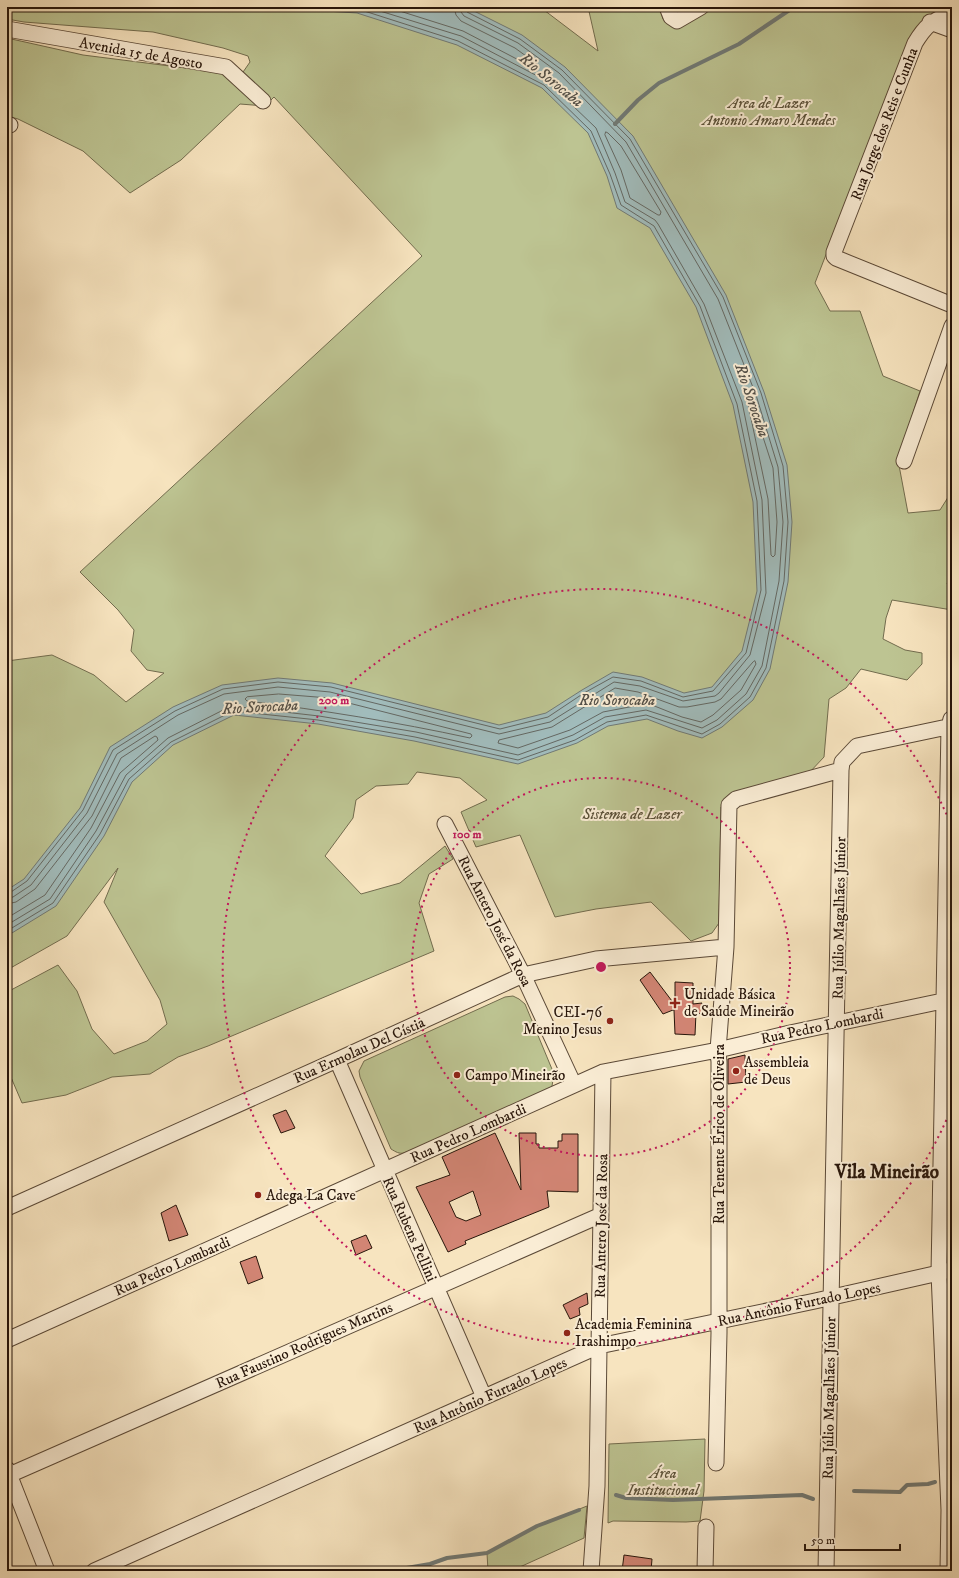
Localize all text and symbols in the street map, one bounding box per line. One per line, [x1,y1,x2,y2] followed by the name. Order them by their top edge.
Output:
[78,33,204,74] street label: Avenida 15 de Agosto
[847,45,923,203] street label: Rua Jorge dos Reis e Cunha
[515,47,587,112] water label: Rio Sorocaba
[701,94,836,130] park label: Area de Lazer Antonio Amaro Mendes
[730,360,774,440] water label: Rio Sorocaba
[578,690,655,710] water label: Rio Sorocaba
[319,693,349,708] text: 200 m
[220,695,299,719] water label: Rio Sorocaba
[581,805,683,824] park label: Sistema de Lazer
[453,827,481,842] text: 100 m
[829,836,850,1000] street label: Rua Júlio Magalhães Júnior
[453,853,536,990] street label: Rua Antero José da Rosa
[594,960,608,974] centre of rings
[684,985,794,1021] place label: Unidade Básica de Saúde Mineirão
[669,997,681,1009] marker: Unidade Básica de Saúde Mineirão
[523,1003,603,1039] place label: CEI-76 Menino Jesus
[759,1004,885,1049] street label: Rua Pedro Lombardi
[291,1013,428,1088] street label: Rua Ermolau Del Cístia
[605,1016,615,1026] marker: CEI-76 Menino Jesus
[710,1043,729,1224] street label: Rua Tenente Érico de Oliveira
[744,1053,809,1089] place label: Assembleia de Deus
[465,1066,565,1085] place label: Campo Mineirão
[731,1066,741,1076] marker: Assembleia de Deus
[452,1070,462,1080] marker: Campo Mineirão
[407,1099,529,1167] street label: Rua Pedro Lombardi
[591,1153,612,1298] street label: Rua Antero José da Rosa
[834,1161,939,1184] district label: Vila Mineirão
[378,1174,441,1285] street label: Rua Rubens Pellini
[266,1186,356,1205] place label: Adega La Cave
[253,1190,263,1200] marker: Adega La Cave
[111,1232,233,1300] street label: Rua Pedro Lombardi
[716,1278,882,1331] street label: Rua Antônio Furtado Lopes
[213,1298,396,1393] street label: Rua Faustino Rodrigues Martins
[575,1315,693,1351] place label: Academia Feminina Irashimpo
[819,1316,840,1480] street label: Rua Júlio Magalhães Júnior
[562,1328,572,1338] marker: Academia Feminina Irashimpo
[410,1353,570,1438] street label: Rua Antônio Furtado Lopes
[626,1464,701,1500] park label: Área Institucional
[805,1526,900,1552] scale bar
[811,1533,835,1548] text: 50 m

